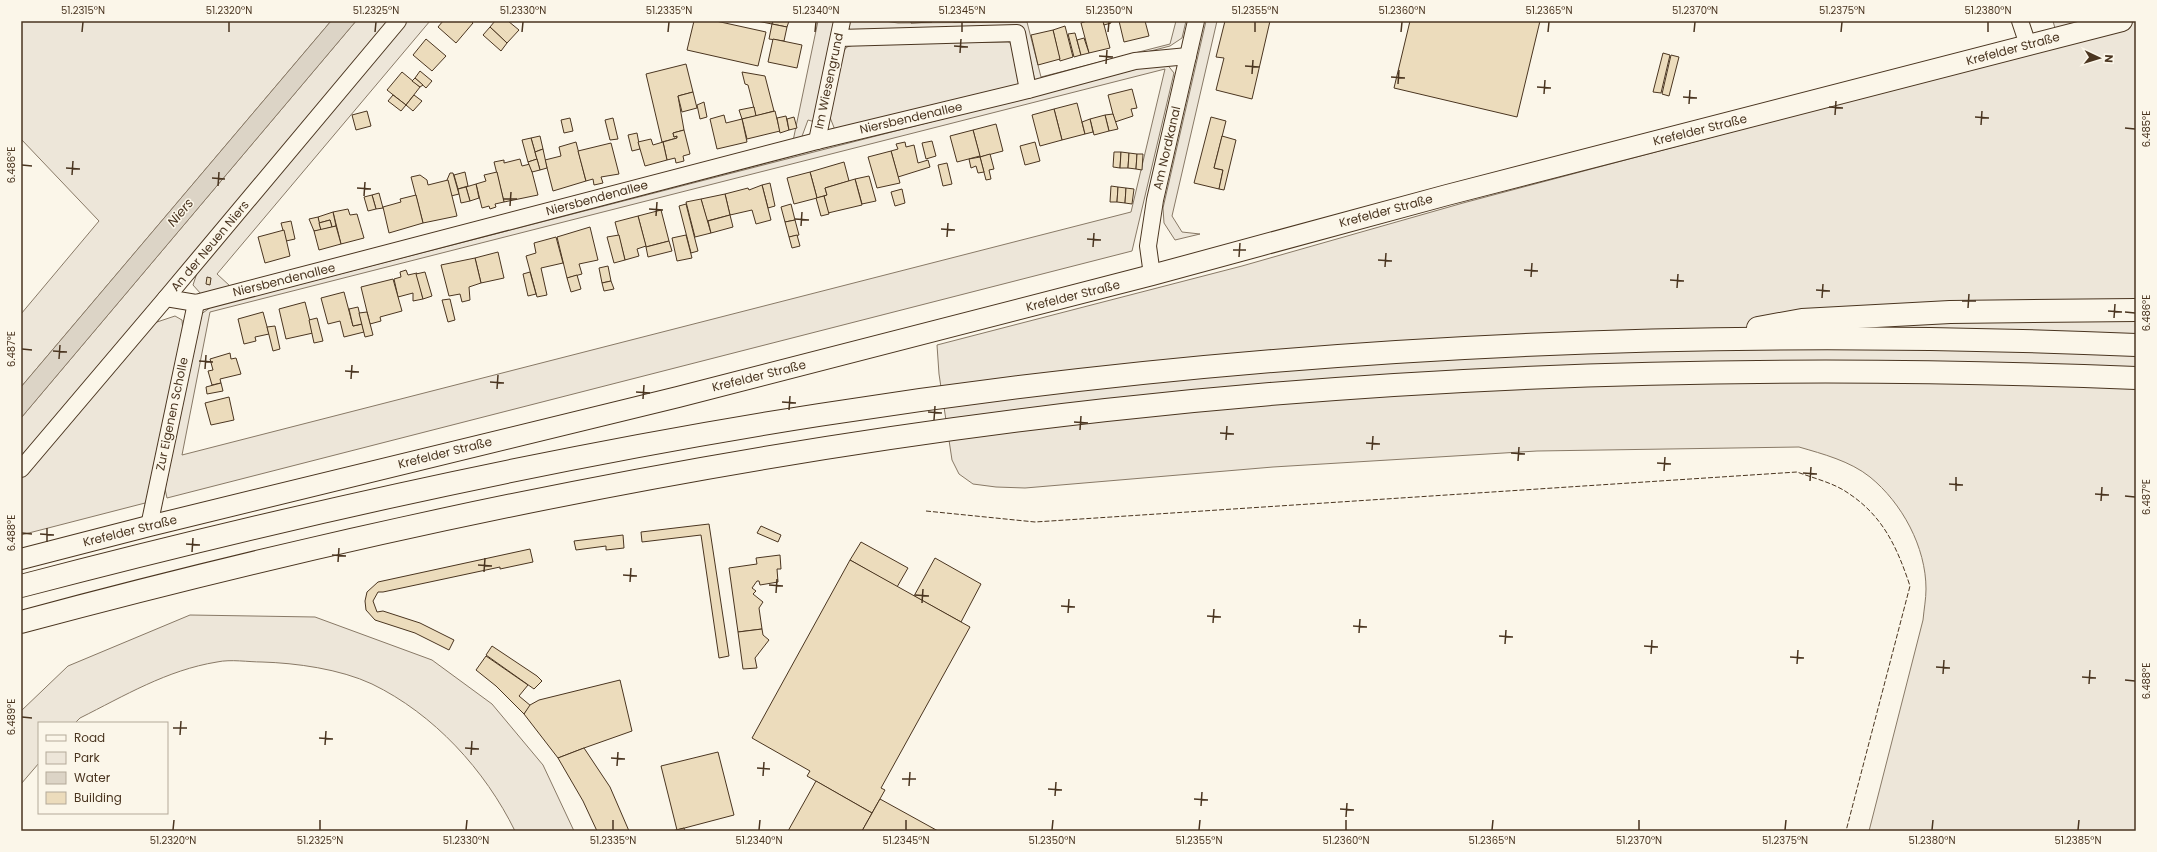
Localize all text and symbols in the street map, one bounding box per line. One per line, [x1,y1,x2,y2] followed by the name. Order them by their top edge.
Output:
[61,3,105,18] text: 51.2315°N
[206,3,252,18] text: 51.2320°N
[353,3,399,18] text: 51.2325°N
[500,3,546,18] text: 51.2330°N
[646,3,692,18] text: 51.2335°N
[793,3,839,18] text: 51.2340°N
[939,3,985,18] text: 51.2345°N
[1086,3,1132,18] text: 51.2350°N
[1232,3,1278,18] text: 51.2355°N
[1379,3,1425,18] text: 51.2360°N
[1526,3,1572,18] text: 51.2365°N
[1672,3,1718,18] text: 51.2370°N
[1819,3,1865,18] text: 51.2375°N
[1965,3,2011,18] text: 51.2380°N
[1964,28,2062,69] street label: Krefelder Straße
[810,31,847,131] street label: Im Wiesengrund
[2079,38,2119,78] north arrow
[2101,54,2117,63] text: N
[858,97,964,138] street label: Niersbendenallee
[1149,104,1184,191] street label: Am Nordkanal
[1651,110,1749,149] street label: Krefelder Straße
[2139,111,2154,147] text: 6.485°E
[4,147,19,183] text: 6.486°E
[544,176,650,219] street label: Niersbendenallee
[1337,190,1435,231] street label: Krefelder Straße
[163,194,198,231] water label: Niers
[167,197,253,295] street label: An der Neuen Niers
[231,259,337,300] street label: Niersbendenallee
[1024,276,1122,315] street label: Krefelder Straße
[2139,295,2154,331] text: 6.486°E
[4,331,19,367] text: 6.487°E
[151,356,192,472] street label: Zur Eigenen Scholle
[710,356,808,395] street label: Krefelder Straße
[396,433,494,472] street label: Krefelder Straße
[2139,479,2154,515] text: 6.487°E
[81,511,179,550] street label: Krefelder Straße
[4,515,19,551] text: 6.488°E
[2139,663,2154,699] text: 6.488°E
[4,699,19,735] text: 6.489°E
[38,722,168,814] legend
[74,729,105,746] text: Road
[74,749,101,766] text: Park
[74,769,111,786] text: Water
[74,789,122,806] text: Building
[150,833,196,848] text: 51.2320°N
[297,833,343,848] text: 51.2325°N
[443,833,489,848] text: 51.2330°N
[590,833,636,848] text: 51.2335°N
[736,833,782,848] text: 51.2340°N
[883,833,929,848] text: 51.2345°N
[1029,833,1075,848] text: 51.2350°N
[1176,833,1222,848] text: 51.2355°N
[1323,833,1369,848] text: 51.2360°N
[1469,833,1515,848] text: 51.2365°N
[1616,833,1662,848] text: 51.2370°N
[1762,833,1808,848] text: 51.2375°N
[1909,833,1955,848] text: 51.2380°N
[2055,833,2101,848] text: 51.2385°N

